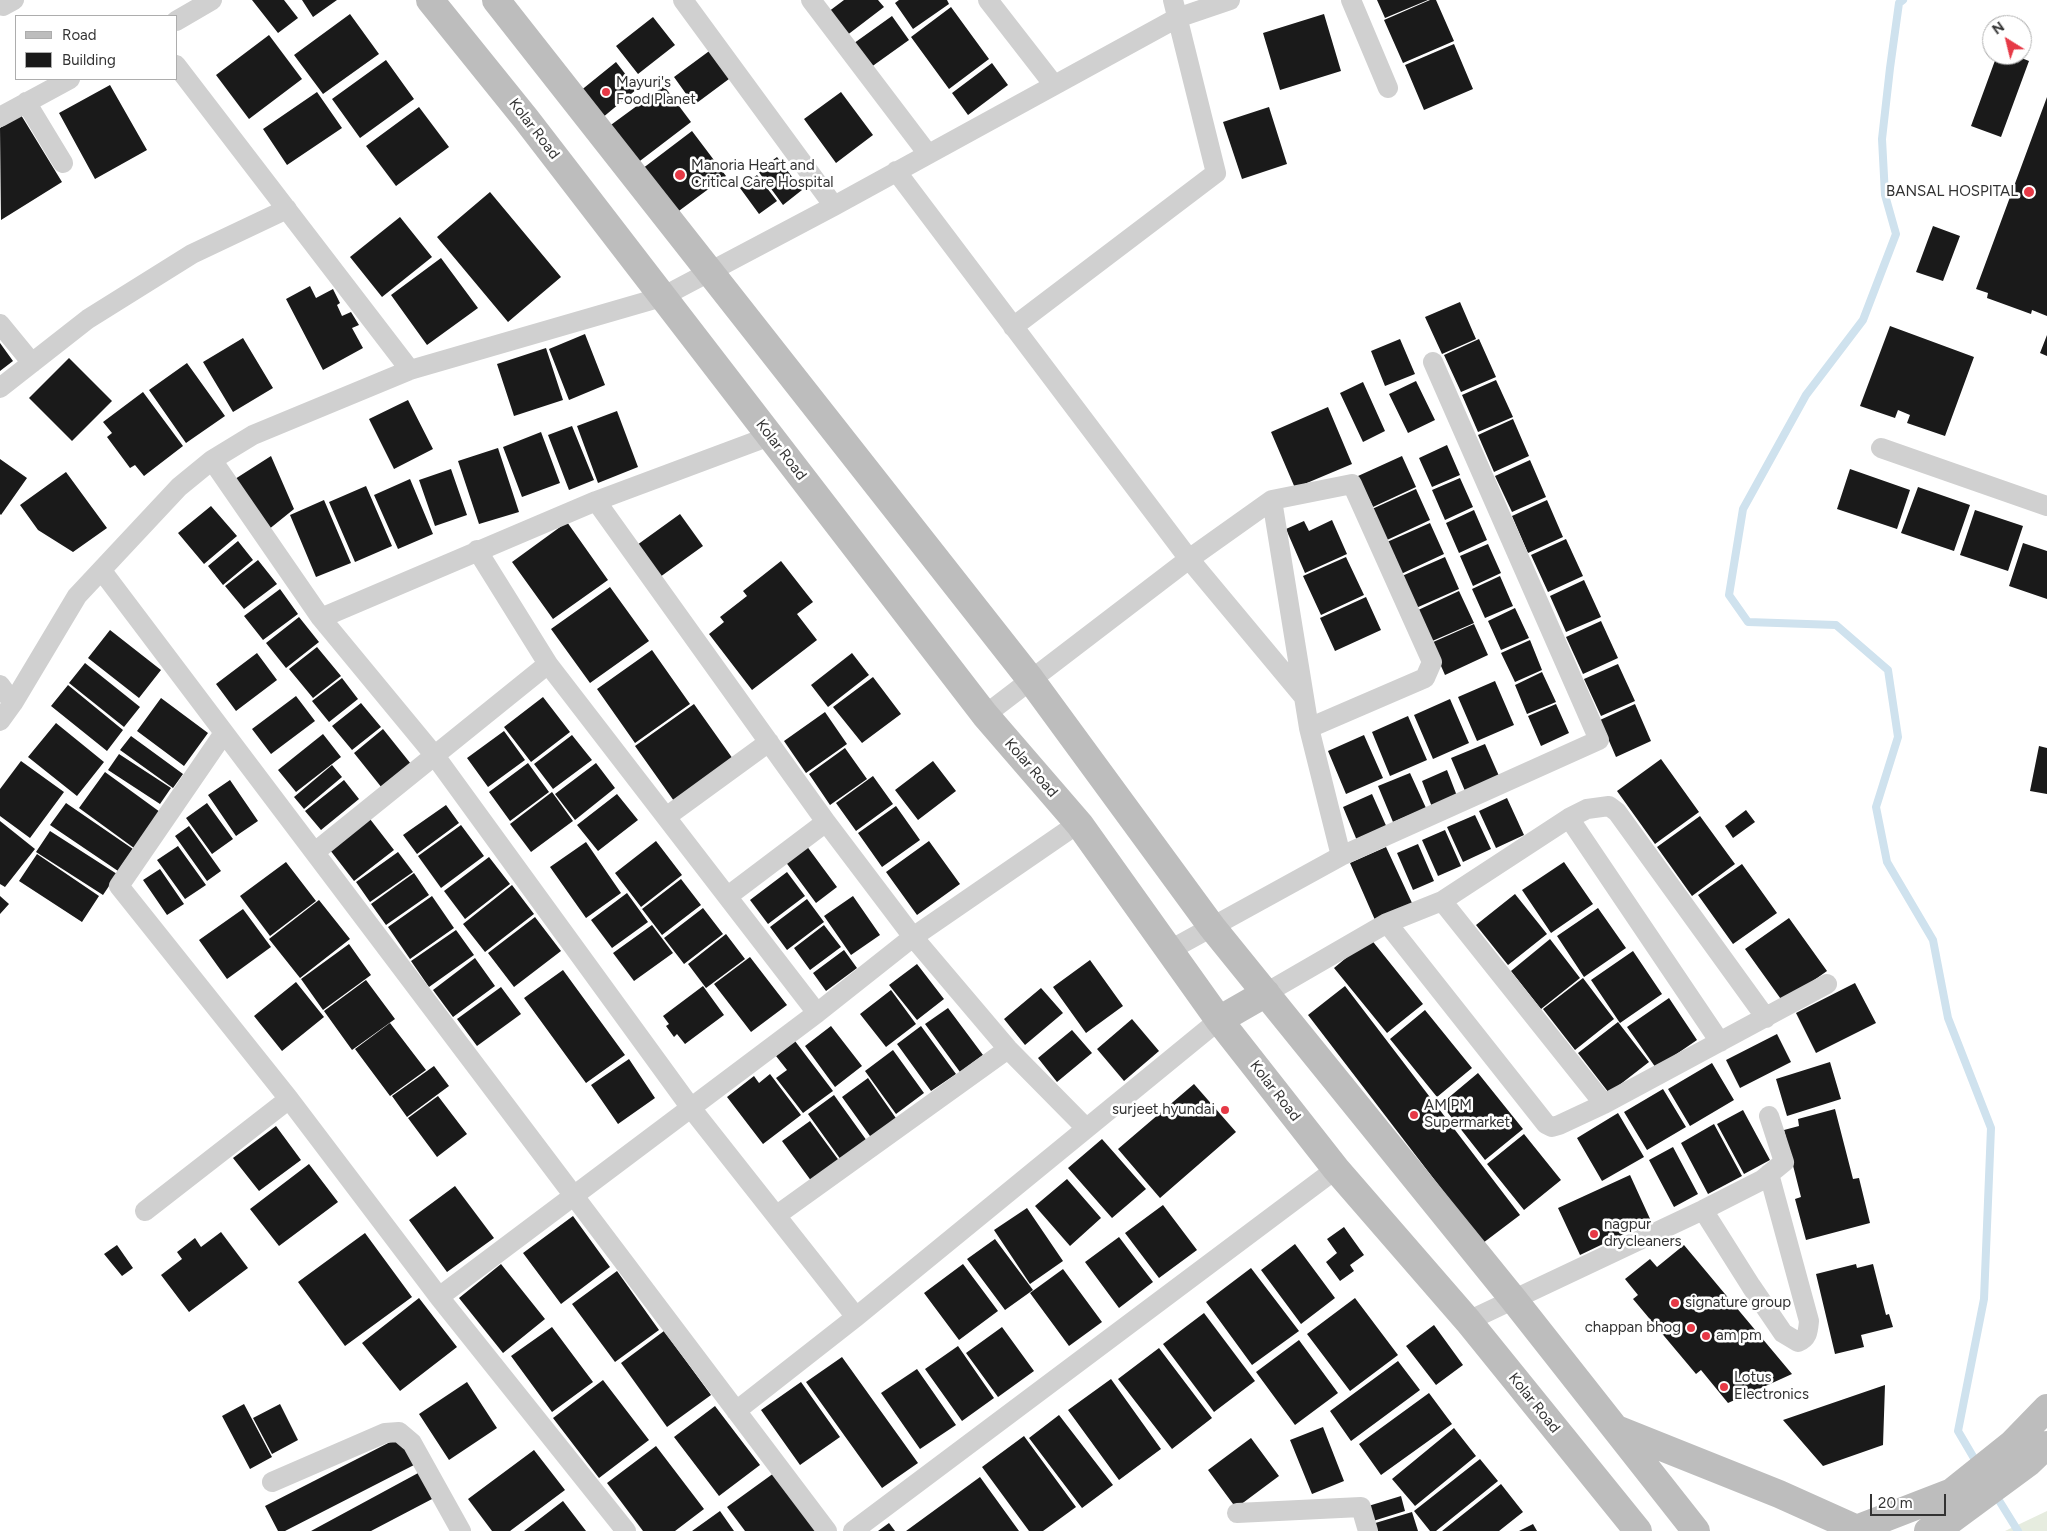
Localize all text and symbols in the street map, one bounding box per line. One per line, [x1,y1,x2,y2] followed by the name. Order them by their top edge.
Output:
[15,15,178,80] legend
[1982,15,2032,65] north arrow
[1989,18,2008,38] text: N
[62,26,97,44] text: Road
[62,51,116,69] text: Building
[616,74,696,109] place label: Mayuri's Food Planet
[600,86,612,98] marker: Mayuri's Food Planet
[505,95,563,163] street label: Kolar Road
[691,157,834,192] place label: Manoria Heart and Critical Care Hospital
[673,168,687,182] marker: Manoria Heart and Critical Care Hospital
[1886,183,2018,201] place label: BANSAL HOSPITAL
[2022,185,2036,199] marker: BANSAL HOSPITAL
[752,416,810,484] street label: Kolar Road
[1001,735,1061,801] street label: Kolar Road
[1246,1057,1304,1125] street label: Kolar Road
[1424,1097,1510,1132] place label: AM PM Supermarket
[1112,1101,1215,1119] place label: surjeet hyundai
[1219,1104,1231,1116] marker: surjeet hyundai
[1408,1109,1420,1121] marker: AM PM Supermarket
[1604,1216,1681,1251] place label: nagpur drycleaners
[1588,1228,1600,1240] marker: nagpur drycleaners
[1685,1294,1791,1312] place label: signature group
[1669,1297,1681,1309] marker: signature group
[1585,1319,1681,1337] place label: chappan bhog
[1685,1322,1697,1334] marker: chappan bhog
[1716,1327,1762,1345] place label: am pm
[1700,1330,1712,1342] marker: am pm
[1504,1369,1564,1437] street label: Kolar Road
[1734,1369,1809,1404] place label: Lotus Electronics
[1718,1381,1730,1393] marker: Lotus Electronics
[1872,1484,1948,1516] scale bar
[1878,1494,1912,1512] text: 20 m

